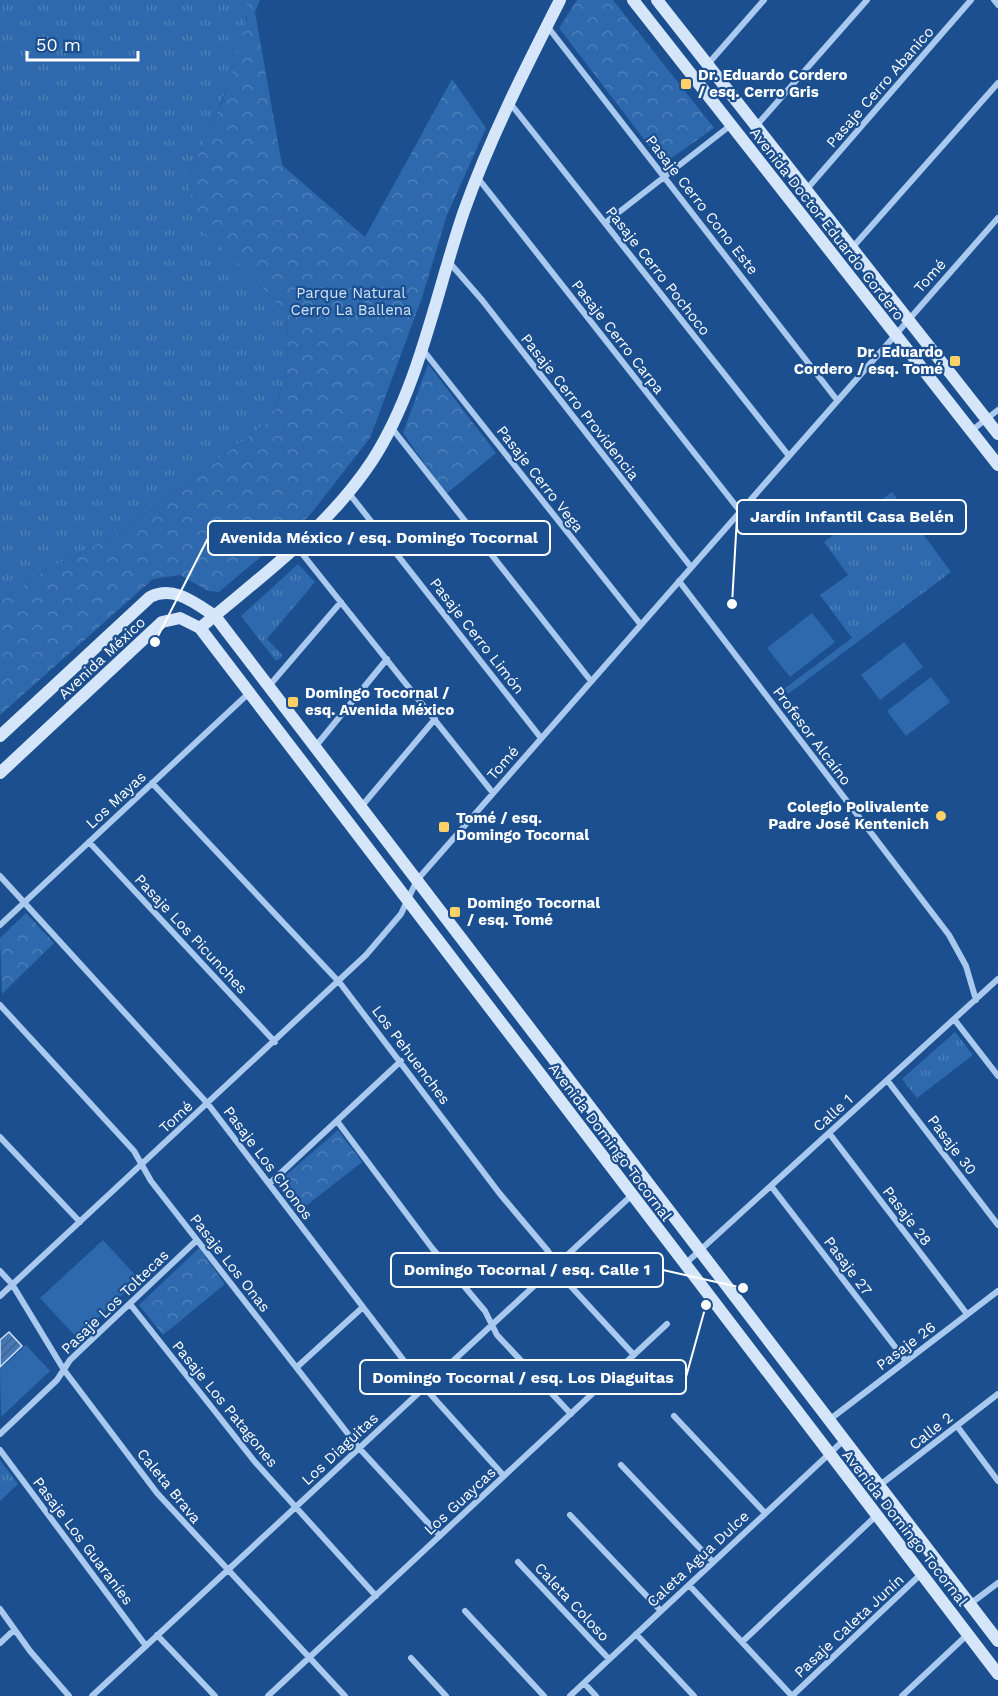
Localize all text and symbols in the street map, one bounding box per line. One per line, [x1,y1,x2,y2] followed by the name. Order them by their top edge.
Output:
[822,23,938,151] street label: Pasaje Cerro Abanico
[27,24,138,62] scale bar
[36,34,81,55] text: 50 m
[698,66,847,101] place label: Dr. Eduardo Cordero / esq. Cerro Gris
[679,77,693,91] marker: Dr. Eduardo Cordero / esq. Cerro Gris
[746,124,908,324] street label: Avenida Doctor Eduardo Cordero
[642,132,762,278] street label: Pasaje Cerro Cono Este
[602,203,714,339] street label: Pasaje Cerro Pochoco
[910,255,950,297] street label: Tomé
[568,276,668,398] street label: Pasaje Cerro Carpa
[290,284,412,319] park label: Parque Natural Cerro La Ballena
[517,330,643,484] street label: Pasaje Cerro Providencia
[794,343,943,378] place label: Dr. Eduardo Cordero / esq. Tomé
[948,354,962,368] marker: Dr. Eduardo Cordero / esq. Tomé
[493,422,588,536] street label: Pasaje Cerro Vega
[737,500,966,534] callout: Jardín Infantil Casa Belén
[750,507,954,526] text: Jardín Infantil Casa Belén
[208,521,550,555] callout: Avenida México / esq. Domingo Tocornal
[220,528,539,547] text: Avenida México / esq. Domingo Tocornal
[426,574,528,698] street label: Pasaje Cerro Limón
[55,613,149,703] street label: Avenida México
[769,683,855,789] street label: Profesor Alcaíno
[305,684,454,719] place label: Domingo Tocornal / esq. Avenida México
[286,695,300,709] marker: Domingo Tocornal / esq. Avenida México
[483,742,523,784] street label: Tomé
[82,768,150,832] street label: Los Mayas
[768,798,929,833] place label: Colegio Polivalente Padre José Kentenich
[456,809,589,844] place label: Tomé / esq. Domingo Tocornal
[934,809,948,823] marker: Colegio Polivalente Padre José Kentenich
[437,820,451,834] marker: Tomé / esq. Domingo Tocornal
[131,870,251,998] street label: Pasaje Los Picunches
[467,894,600,929] place label: Domingo Tocornal / esq. Tomé
[448,905,462,919] marker: Domingo Tocornal / esq. Tomé
[368,1002,454,1108] street label: Los Pehuenches
[545,1059,676,1225] street label: Avenida Domingo Tocornal
[809,1090,857,1136] street label: Calle 1
[155,1097,197,1137] street label: Tomé
[219,1103,317,1223] street label: Pasaje Los Chonos
[924,1112,980,1178] street label: Pasaje 30
[879,1183,935,1249] street label: Pasaje 28
[186,1210,274,1316] street label: Pasaje Los Onas
[820,1233,876,1299] street label: Pasaje 27
[57,1246,173,1358] street label: Pasaje Los Toltecas
[391,1253,663,1287] callout: Domingo Tocornal / esq. Calle 1
[404,1260,650,1279] text: Domingo Tocornal / esq. Calle 1
[873,1318,939,1374] street label: Pasaje 26
[168,1337,282,1471] street label: Pasaje Los Patagones
[360,1360,686,1394] callout: Domingo Tocornal / esq. Los Diaguitas
[372,1368,674,1387] text: Domingo Tocornal / esq. Los Diaguitas
[906,1408,956,1454] street label: Calle 2
[298,1409,382,1489] street label: Los Diaguitas
[133,1445,205,1528] street label: Caleta Brava
[838,1446,972,1610] street label: Avenida Domingo Tocornal
[420,1463,500,1539] street label: Los Guaycas
[29,1474,137,1609] street label: Pasaje Los Guaraníes
[643,1507,753,1611] street label: Caleta Agua Dulce
[531,1559,613,1645] street label: Caleta Coloso
[791,1571,907,1681] street label: Pasaje Caleta Junín

